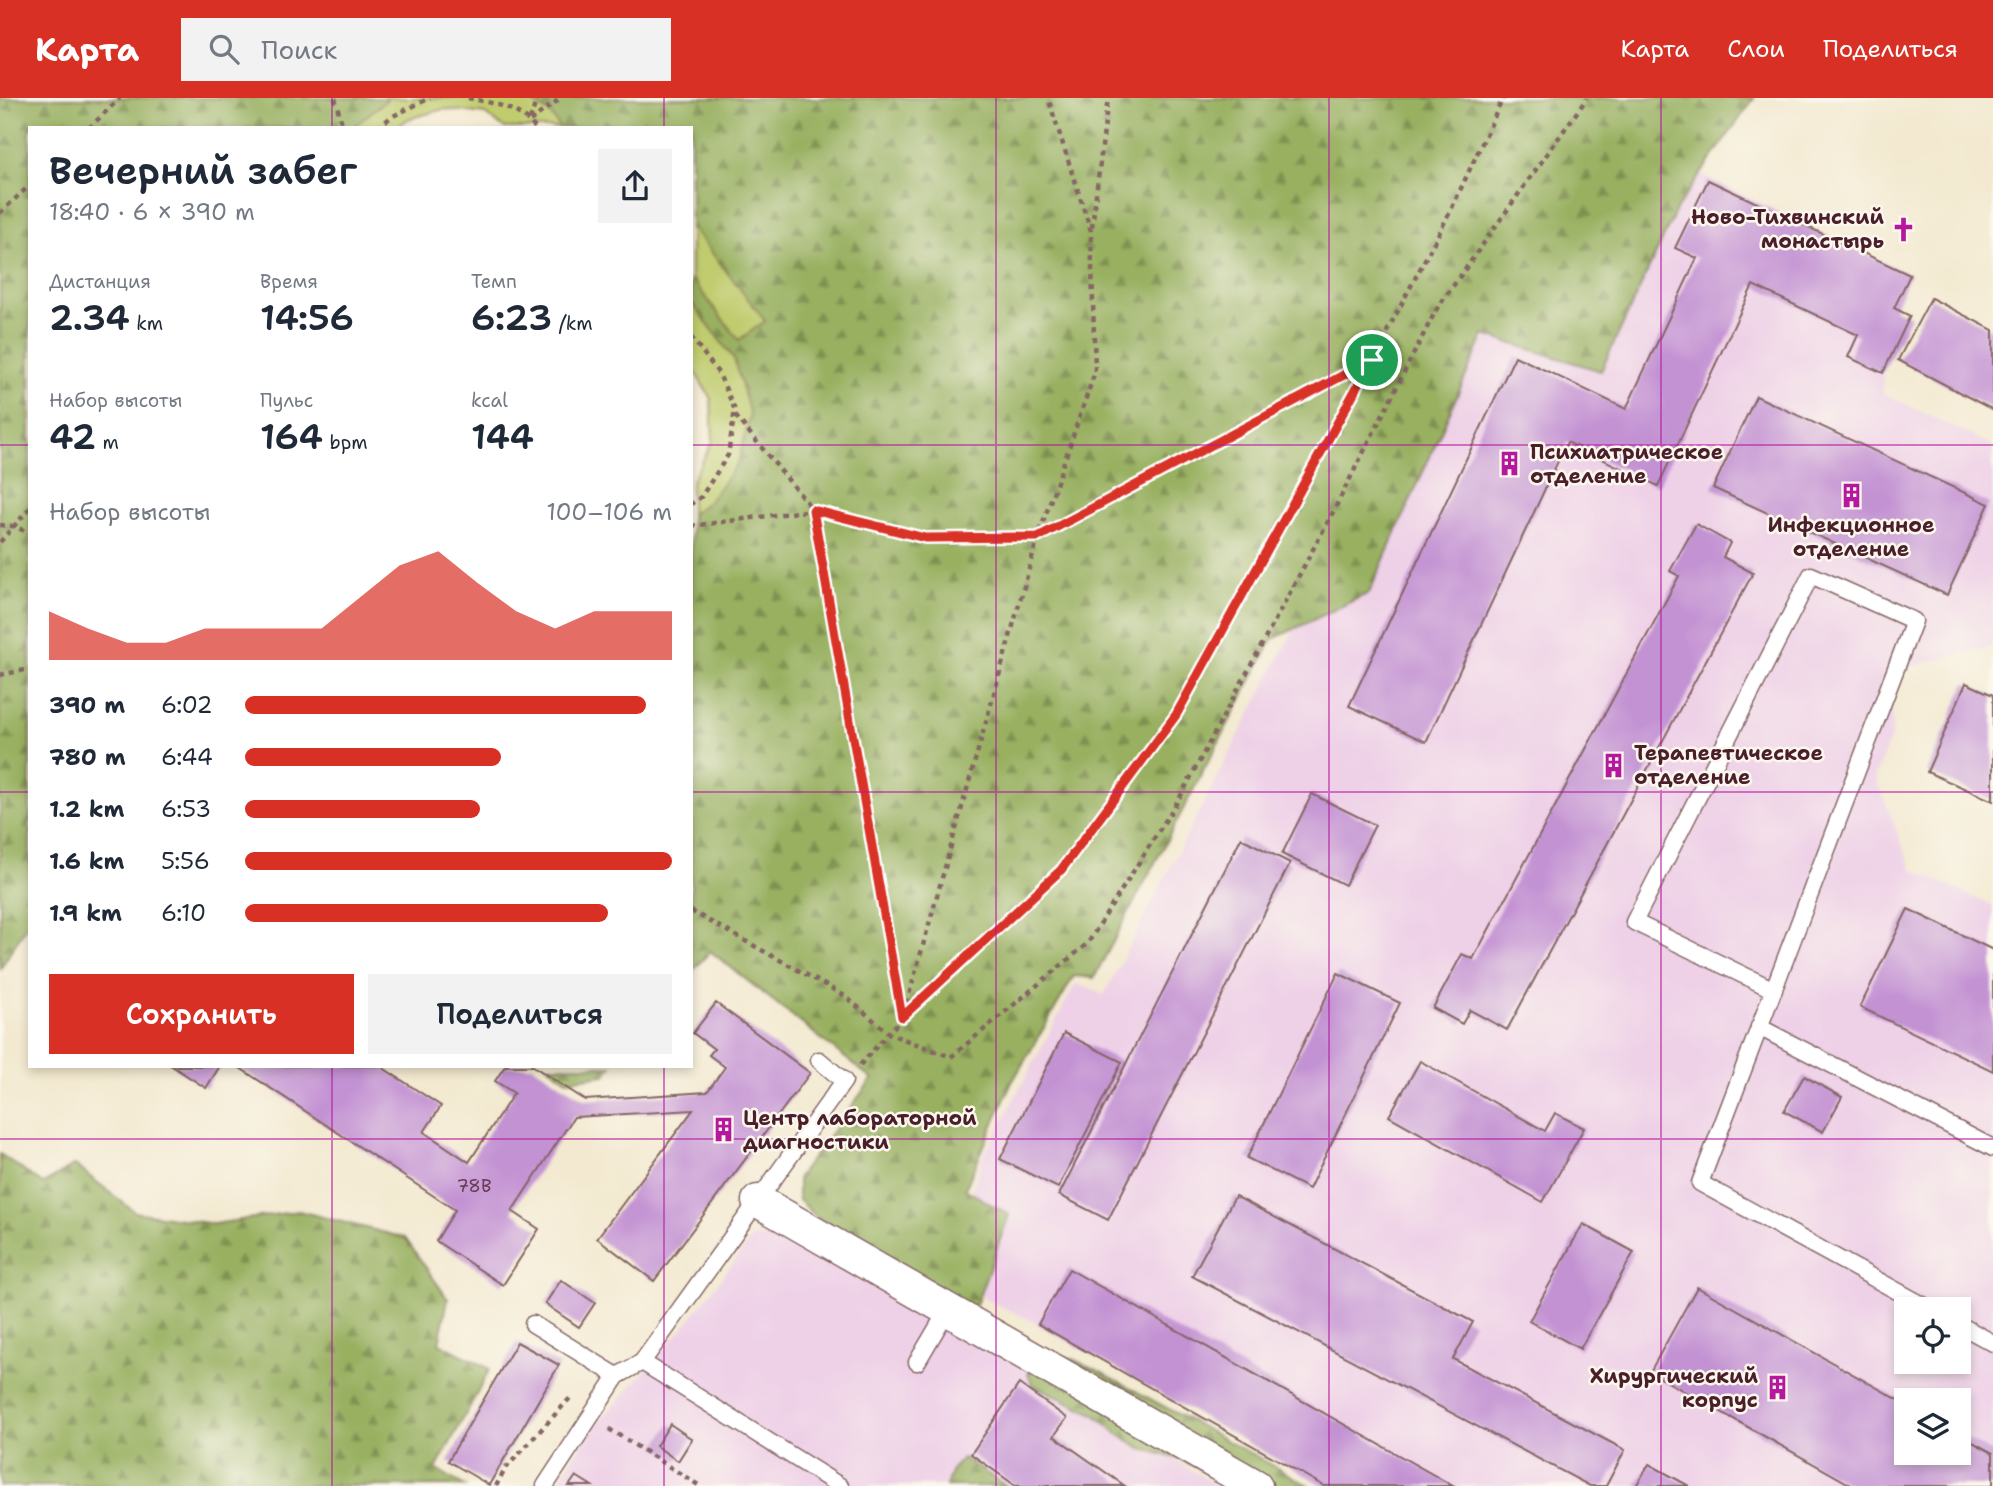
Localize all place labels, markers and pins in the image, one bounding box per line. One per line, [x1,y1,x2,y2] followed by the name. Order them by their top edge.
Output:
[1691,203,1884,255] place label: Ново-Тихвинский монастырь
[1890,215,1918,243] church icon: Ново-Тихвинский монастырь
[1342,330,1402,390] pin
[1530,438,1723,490] place label: Психиатрическое отделение
[1496,450,1524,478] building icon: Психиатрическое отделение
[1837,482,1865,510] building icon: Инфекционное отделение
[1767,511,1935,563] place label: Инфекционное отделение
[1634,739,1823,791] place label: Терапевтическое отделение
[1600,751,1628,779] building icon: Терапевтическое отделение
[743,1104,977,1156] place label: Центр лабораторной диагностики
[709,1116,737,1144] building icon: Центр лабораторной диагностики
[1590,1362,1758,1414] place label: Хирургический корпус
[1764,1374,1792,1402] building icon: Хирургический корпус

